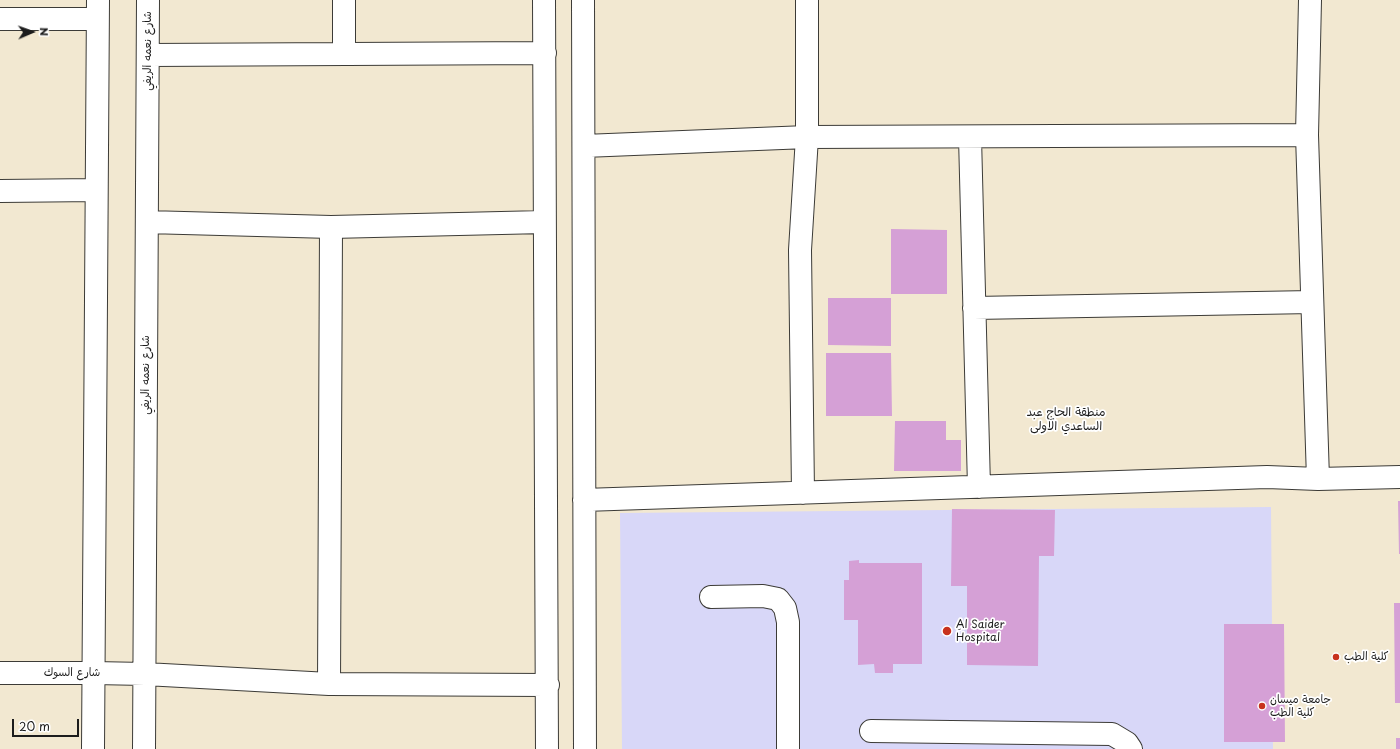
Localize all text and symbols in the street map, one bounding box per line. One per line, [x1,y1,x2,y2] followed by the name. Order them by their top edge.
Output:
[141,11,155,91] street label: شارع نعمه الريفي
[12,12,52,52] north arrow
[36,27,53,36] text: N
[139,335,153,415] street label: شارع نعمه الريفي
[1026,406,1106,434] district label: منطقة الحاج عبد الساعدي الاولى
[956,618,1005,644] place label: ِAl Saider Hospital
[941,625,953,637] marker: ِAl Saider Hospital
[1344,650,1389,664] place label: كلية الطب
[1331,652,1341,662] marker: كلية الطب
[44,666,100,680] street label: شارع السوك
[1270,693,1331,719] place label: جامعة ميسان كلية الطب
[1257,701,1267,711] marker: جامعة ميسان كلية الطب
[14,711,81,737] scale bar
[19,717,50,735] text: 20 m

